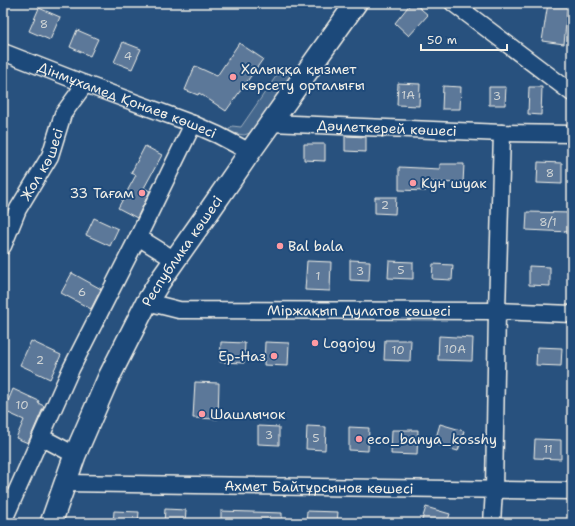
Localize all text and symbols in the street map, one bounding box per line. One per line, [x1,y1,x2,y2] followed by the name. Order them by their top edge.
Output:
[40,16,48,32] house number: 8
[421,26,507,52] scale bar
[427,32,457,48] text: 50 m
[124,48,132,64] house number: 4
[35,57,219,142] street label: Дінмұхамед Қонаев көшесі
[241,60,365,94] place label: Халыққа қызмет көрсету орталығы
[228,72,238,82] marker: Халыққа қызмет көрсету орталығы
[401,87,415,103] house number: 1А
[493,88,501,104] house number: 3
[317,116,457,140] street label: Дәулеткерей көшесі
[16,126,67,204] street label: Жол көшесі
[546,165,554,181] house number: 8
[421,174,487,192] place label: Кун шуак
[408,178,418,188] marker: Кун шуак
[69,184,134,202] place label: 33 Тағам
[137,188,147,198] marker: 33 Тағам
[137,192,226,310] street label: Республика көшесі
[381,197,389,213] house number: 2
[539,214,557,230] house number: 8/1
[288,237,344,255] place label: Bal bala
[275,241,285,251] marker: Bal bala
[397,262,405,278] house number: 5
[356,263,364,279] house number: 3
[315,268,321,284] house number: 1
[78,284,86,300] house number: 6
[267,301,451,320] street label: Міржақып Дулатов көшесі
[323,334,376,352] place label: Logojoy
[310,338,320,348] marker: Logojoy
[444,341,466,357] house number: 10А
[391,342,405,358] house number: 10
[218,347,266,365] place label: Ер-Наз
[269,351,279,361] marker: Ер-Наз
[36,352,44,368] house number: 2
[15,397,29,413] house number: 10
[210,405,286,423] place label: Шашлычок
[197,409,207,419] marker: Шашлычок
[265,427,273,443] house number: 3
[312,430,320,446] house number: 5
[367,430,497,448] place label: eco_banya_kosshy
[354,434,364,444] marker: eco_banya_kosshy
[543,441,553,457] house number: 11
[224,477,414,498] street label: Ахмет Байтұрсынов көшесі

